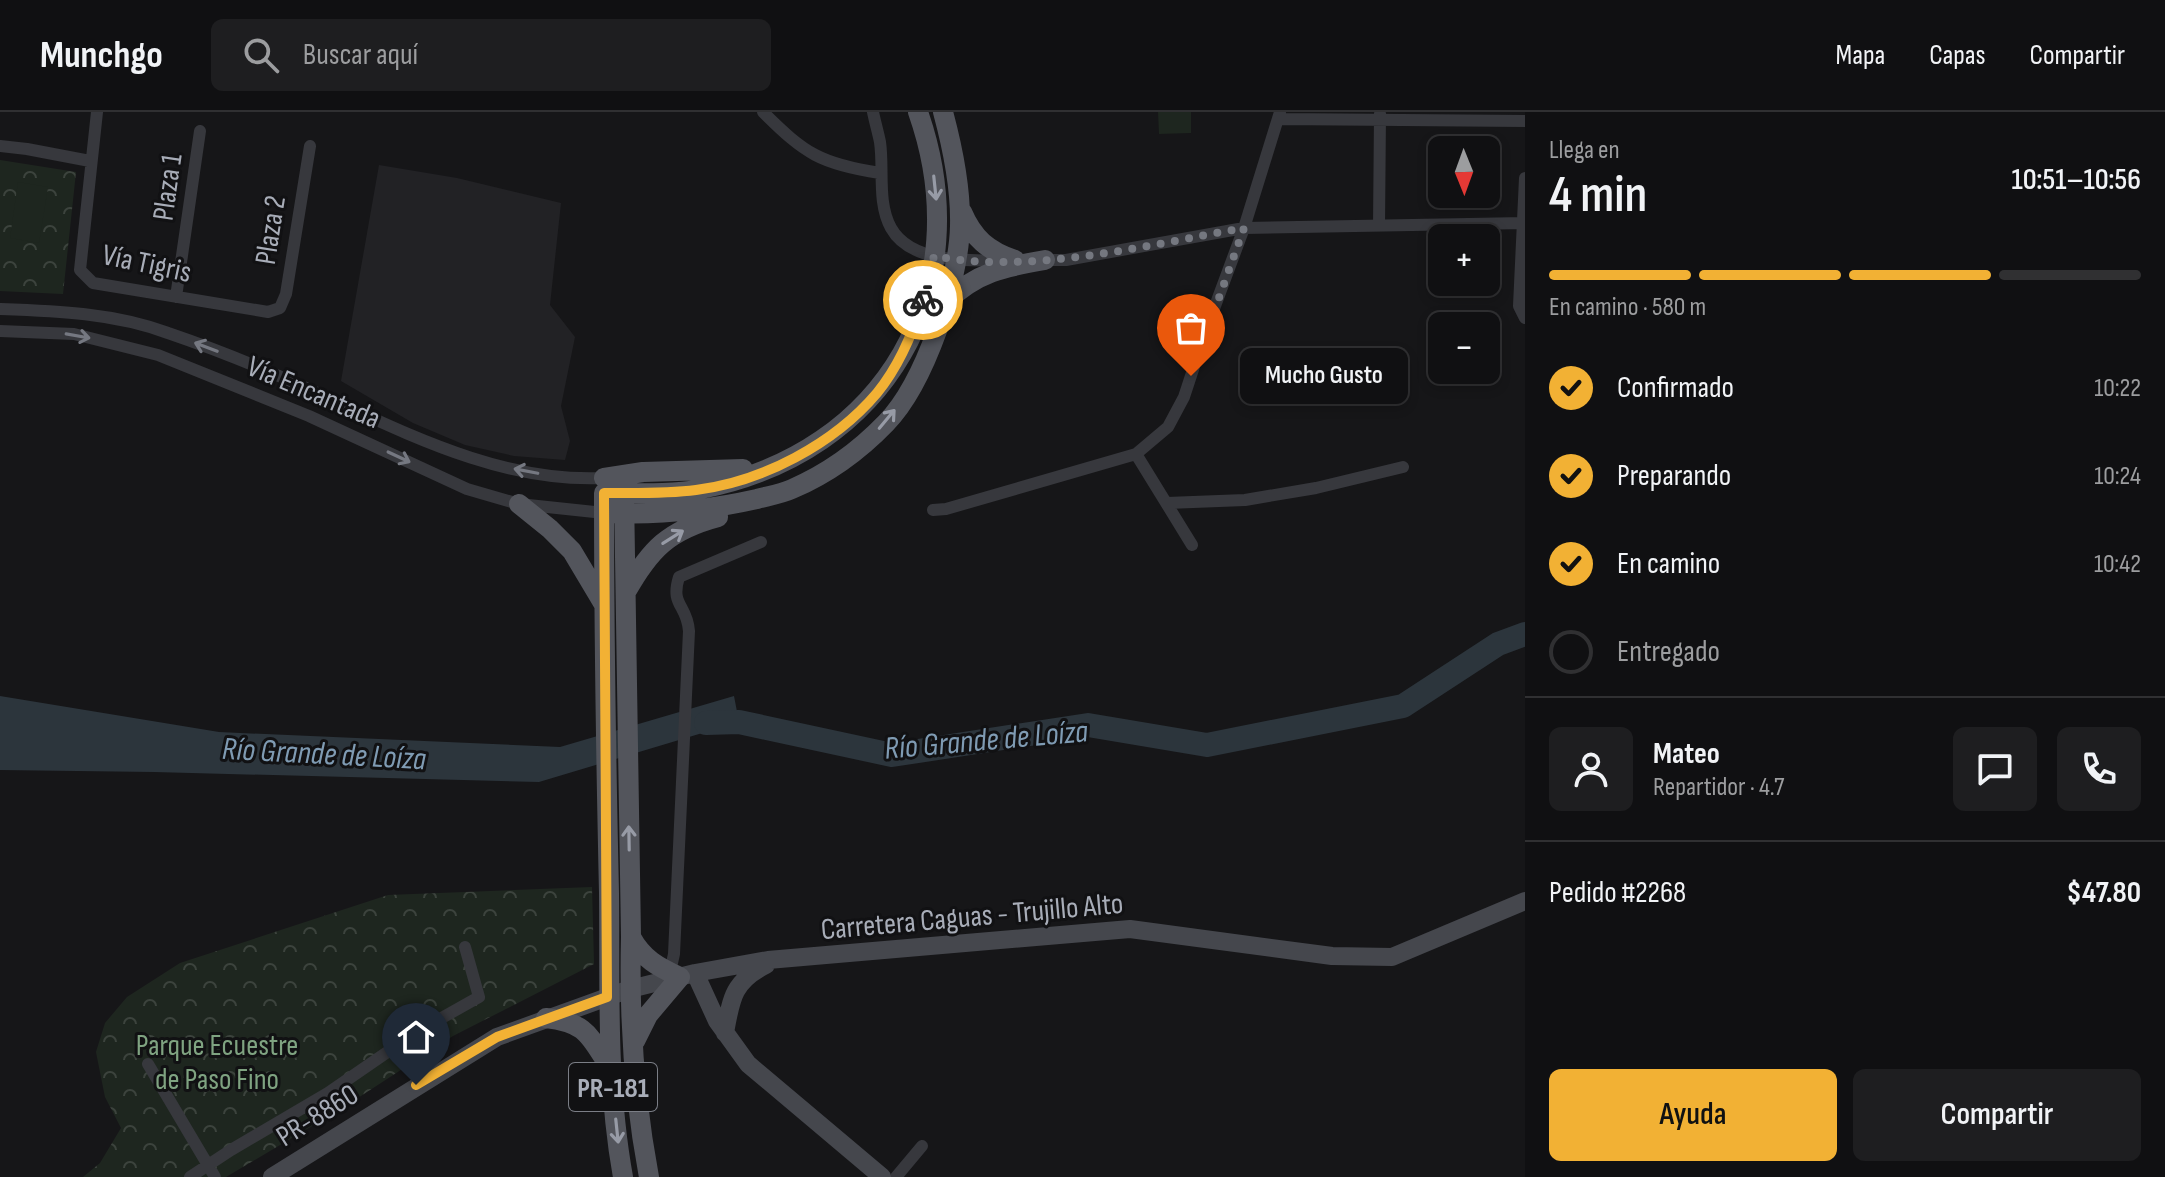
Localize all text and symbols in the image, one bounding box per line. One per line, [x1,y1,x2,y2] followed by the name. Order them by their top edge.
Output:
[211,19,771,91] search box
[40,33,163,78] text: Munchgo
[239,33,283,77] icon: search
[303,37,418,73] text: Buscar aquí
[1836,39,1885,72] text: Mapa
[1929,39,1986,72] text: Capas
[2030,39,2125,72] text: Compartir
[1549,135,1620,166] text: Llega en
[1428,136,1500,208] north arrow
[1428,136,1500,384] map controls
[145,151,191,223] street label: Plaza 1
[2012,162,2141,198] text: 10:51–10:56
[1549,164,1647,227] text: 4 min
[927,174,942,201] one-way arrow
[248,193,294,267] street label: Plaza 2
[1428,224,1500,296] button: +
[99,237,195,291] street label: Vía Tigris
[883,260,963,340] courier
[901,278,945,322] icon: bike
[1549,292,1706,323] text: En camino · 580 m
[1157,294,1225,376] pin
[1169,306,1213,350] icon: bag
[1428,312,1500,384] button: −
[64,329,90,344] one-way arrow
[194,339,219,354] one-way arrow
[1239,348,1407,404] callout: Mucho Gusto
[241,349,386,437] street label: Vía Encantada
[1265,360,1383,391] text: Mucho Gusto
[1549,366,1593,410] icon: check
[1617,370,1734,406] text: Confirmado
[2094,373,2141,404] text: 10:22
[878,410,896,430] one-way arrow
[386,450,410,465] one-way arrow
[1549,454,1593,498] icon: check
[1617,458,1731,494] text: Preparando
[2094,461,2141,492] text: 10:24
[514,463,540,478] one-way arrow
[661,528,684,544] one-way arrow
[1549,542,1593,586] icon: check
[1617,546,1720,582] text: En camino
[2094,549,2141,580] text: 10:42
[1617,634,1720,670] text: Entregado
[883,712,1090,769] water label: Río Grande de Loíza
[1549,727,1633,811] button: person
[1953,727,2037,811] button: chat
[2057,727,2141,811] button: phone
[221,730,427,779] water label: Río Grande de Loíza
[1653,736,1720,772] text: Mateo
[1653,772,1784,803] text: Repartidor · 4.7
[622,825,637,852] one-way arrow
[1549,875,1686,911] text: Pedido #2268
[2067,875,2141,911] text: $47.80
[819,886,1125,948] street label: Carretera Caguas - Trujillo Alto
[382,1003,450,1085] pin
[394,1015,438,1059] icon: home
[136,1028,298,1098] park label: Parque Ecuestre de Paso Fino
[569,1063,657,1111] road number: PR-181
[1549,1069,1837,1161] button: Ayuda
[1853,1069,2141,1161] button: Compartir
[270,1077,365,1155] street label: PR-8860
[609,1117,624,1144] one-way arrow

